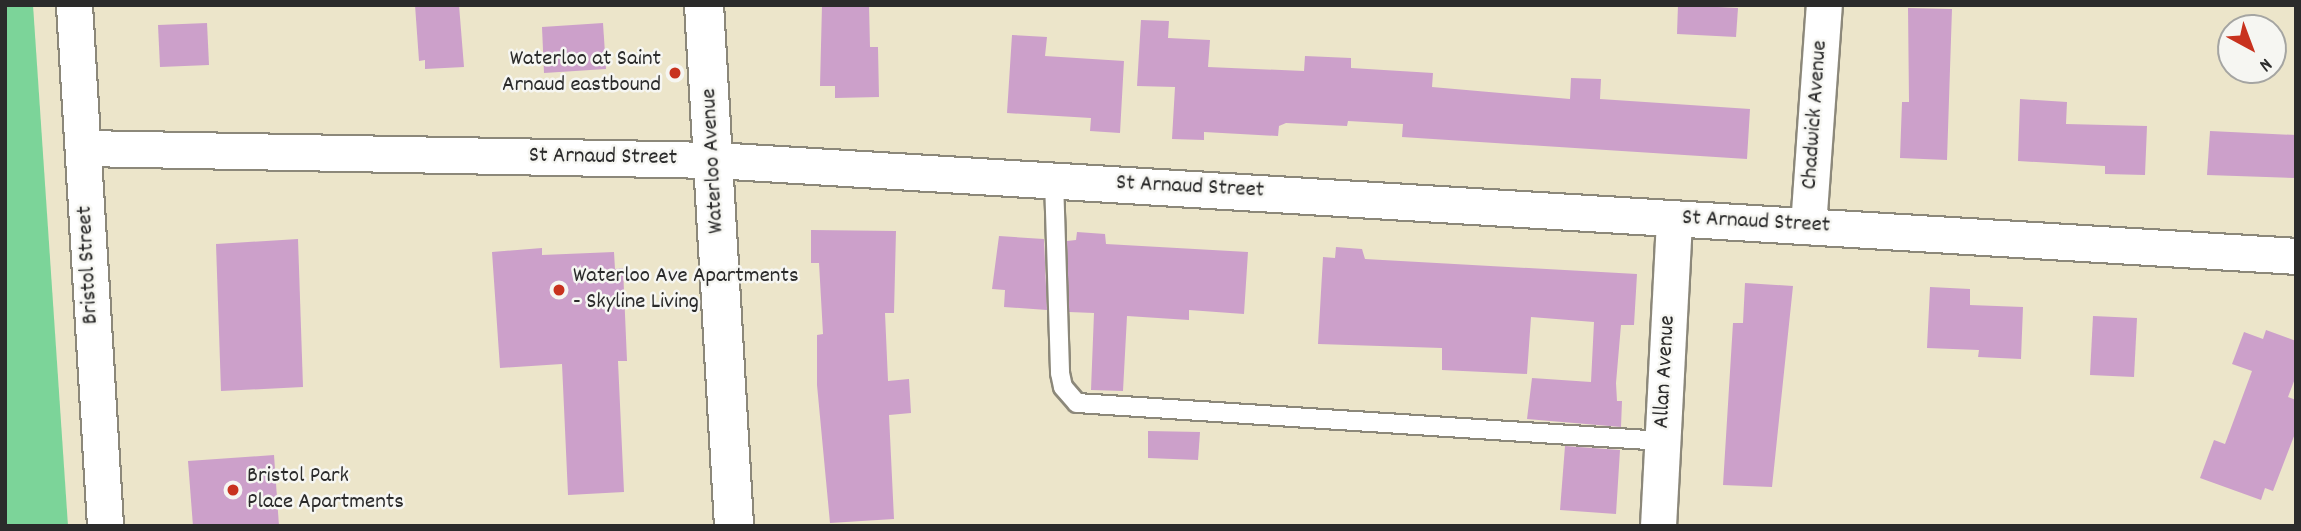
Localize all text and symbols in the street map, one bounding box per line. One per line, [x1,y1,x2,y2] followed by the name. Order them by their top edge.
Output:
[2217,14,2287,84] north arrow
[1797,40,1835,190] street label: Chadwick Avenue
[502,46,661,100] place label: Waterloo at Saint Arnaud eastbound
[2252,50,2277,77] text: N
[667,65,683,81] marker: Waterloo at Saint Arnaud eastbound
[696,88,732,234] street label: Waterloo Avenue
[529,143,677,173] street label: St Arnaud Street
[1115,170,1265,206] street label: St Arnaud Street
[72,205,106,325] street label: Bristol Street
[1681,205,1831,241] street label: St Arnaud Street
[573,263,799,317] place label: Waterloo Ave Apartments - Skyline Living
[551,282,567,298] marker: Waterloo Ave Apartments - Skyline Living
[1649,315,1683,429] street label: Allan Avenue
[247,463,404,517] place label: Bristol Park Place Apartments
[225,482,241,498] marker: Bristol Park Place Apartments

